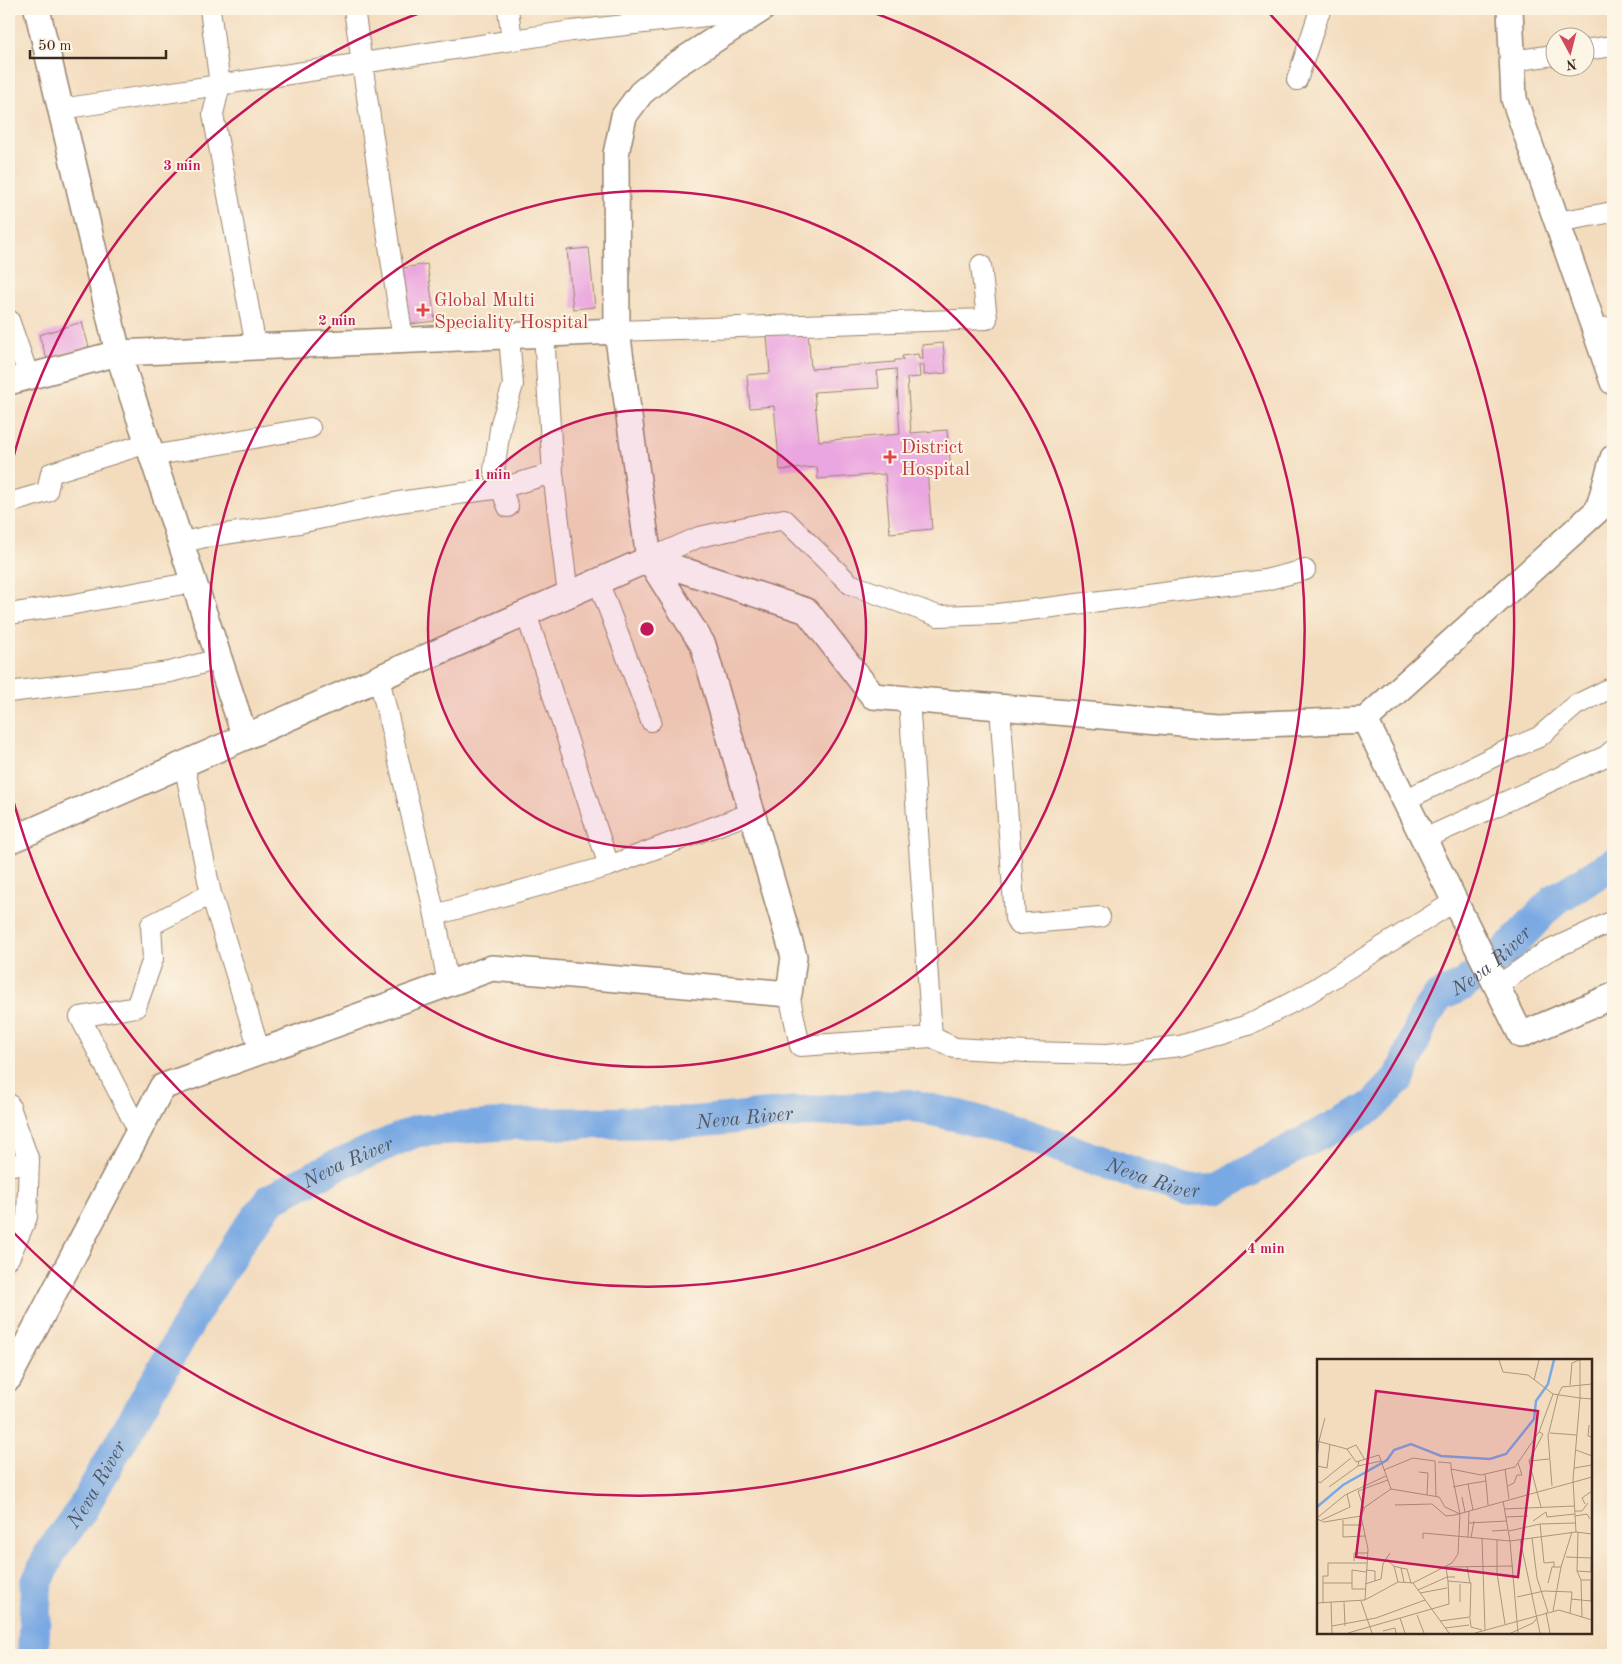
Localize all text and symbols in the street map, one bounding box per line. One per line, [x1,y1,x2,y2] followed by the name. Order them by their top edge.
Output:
[30,28,166,60] scale bar
[1544,28,1594,78] north arrow
[38,39,72,54] text: 50 m
[1565,56,1578,72] text: N
[163,159,201,174] text: 3 min
[434,292,588,333] place label: Global Multi Speciality Hospital
[416,303,430,317] marker: Global Multi Speciality Hospital
[318,314,356,329] text: 2 min
[901,439,970,480] place label: District Hospital
[883,450,897,464] marker: District Hospital
[473,468,511,483] text: 1 min
[638,620,656,638] centre of rings
[1448,923,1536,1001] water label: Neva River
[694,1104,794,1134] water label: Neva River
[299,1134,397,1193] water label: Neva River
[1102,1155,1200,1202] water label: Neva River
[1247,1242,1285,1257] text: 4 min
[1317,1359,1592,1634] inset map
[63,1438,131,1533] water label: Neva River

